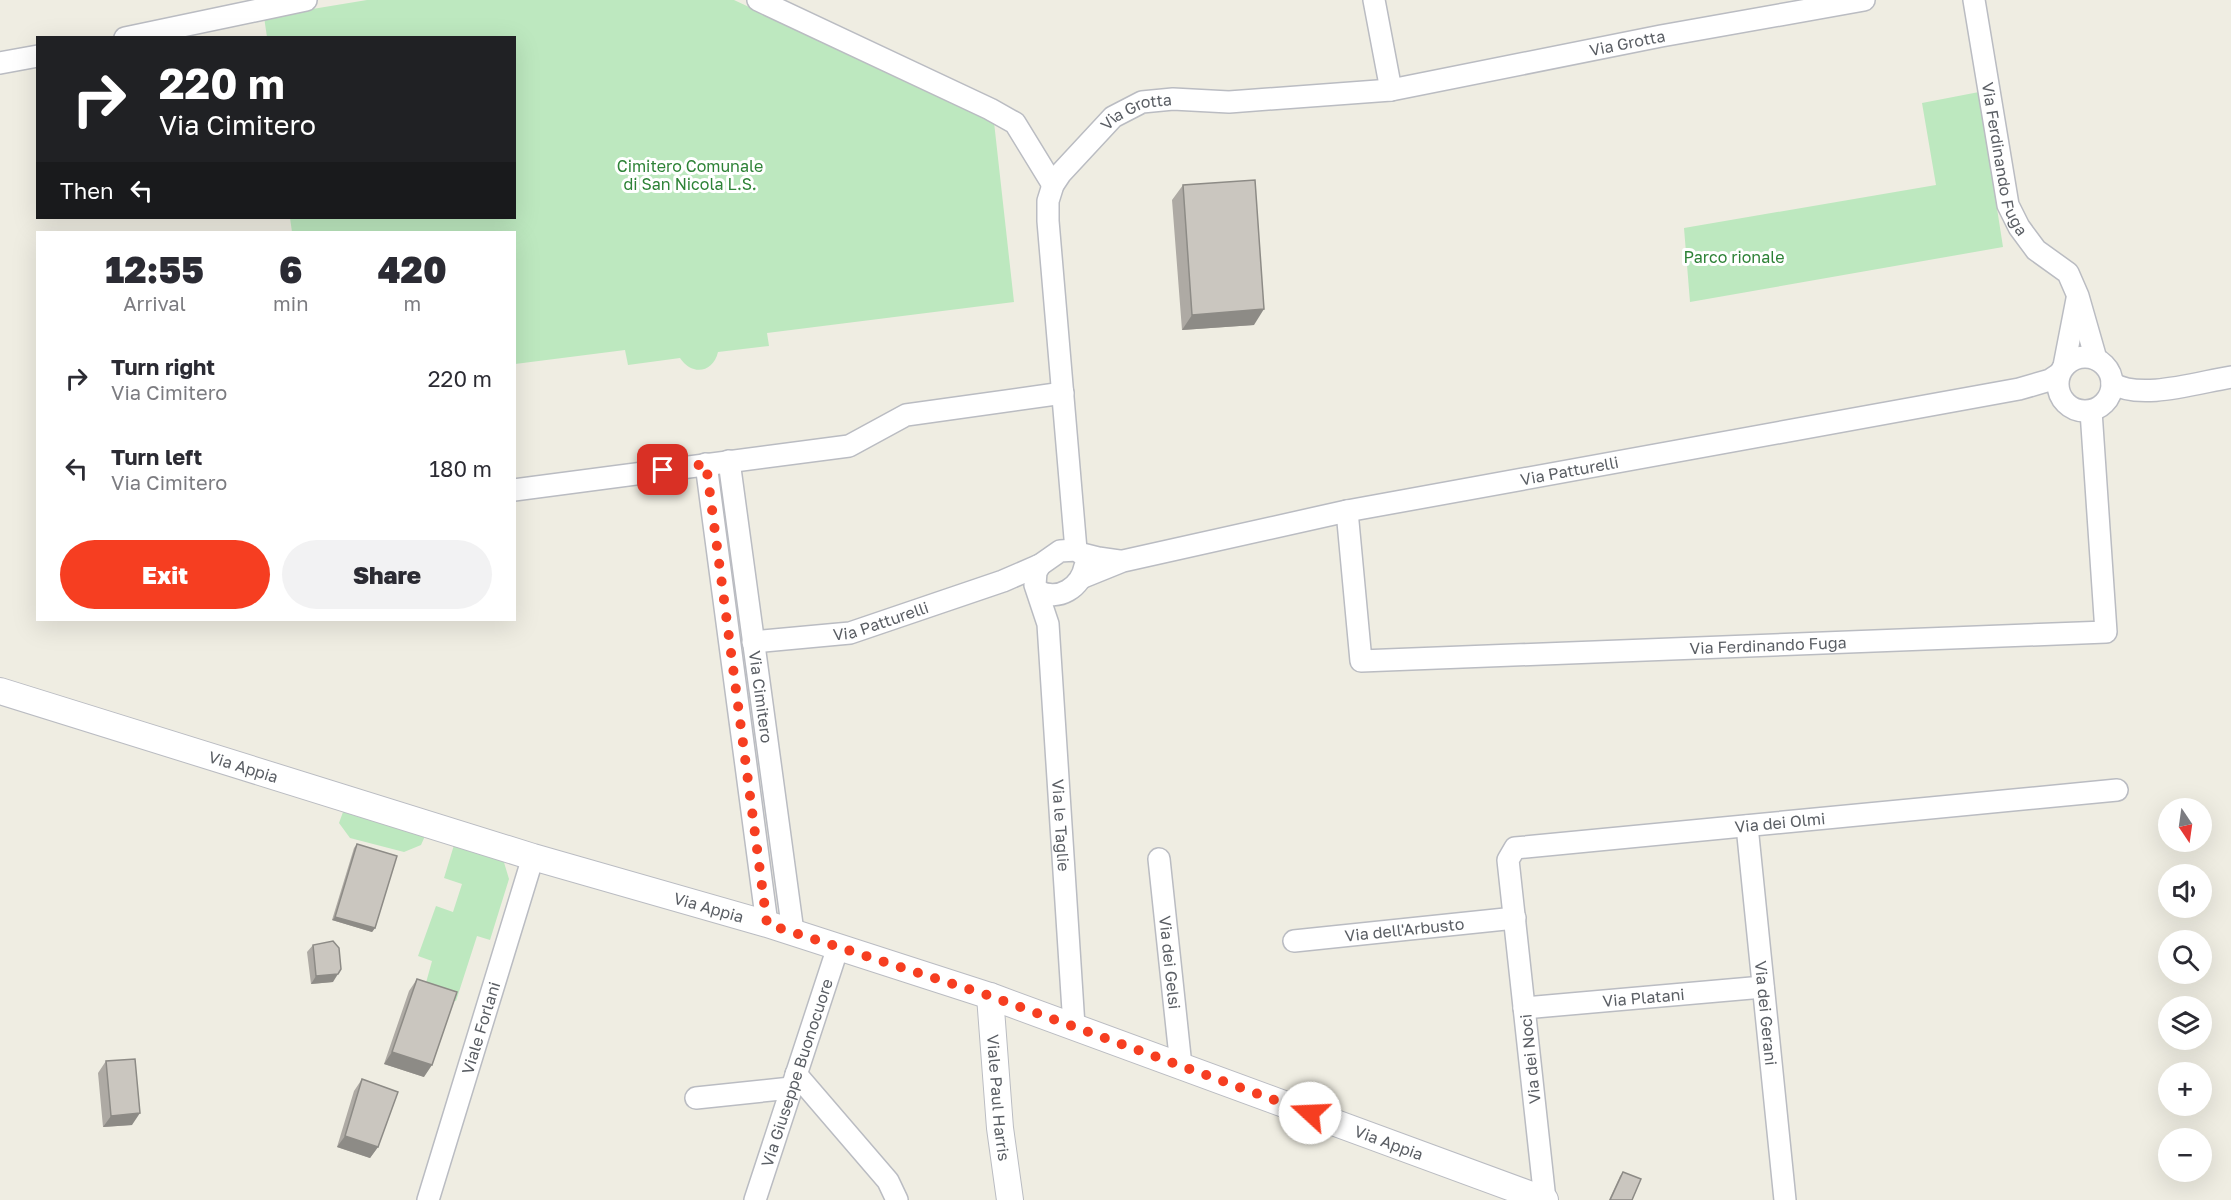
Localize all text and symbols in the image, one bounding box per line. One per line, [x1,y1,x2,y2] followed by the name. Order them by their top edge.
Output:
[1588,25,1667,60] street label: Via Grotta
[159,58,285,108] text: 220 m
[60,60,138,138] icon: right
[1978,81,2032,240] street label: Via Ferdinando Fuga
[1096,89,1173,134] street label: Via Grotta
[159,109,316,141] text: Via Cimitero
[617,156,763,194] park label: Cimitero Comunale di San Nicola L.S.
[125,174,158,207] icon: left
[60,177,113,204] text: Then
[1683,247,1785,267] park label: Parco rionale
[105,248,204,291] text: 12:55
[279,248,303,291] text: 6
[378,248,447,291] text: 420
[123,291,186,315] text: Arrival
[273,291,308,315] text: min
[403,291,421,315] text: m
[111,353,215,380] text: Turn right
[60,362,93,395] icon: right
[428,365,492,392] text: 220 m
[111,380,227,404] text: Via Cimitero
[111,443,202,470] text: Turn left
[637,444,688,495] pin
[60,452,93,485] icon: left
[1519,452,1620,489] street label: Via Patturelli
[646,453,679,486] icon: arrive
[429,455,492,482] text: 180 m
[111,470,227,494] text: Via Cimitero
[60,540,270,609] button: Exit
[282,540,492,609] button: Share
[832,597,931,645] street label: Via Patturelli
[1689,632,1847,658] street label: Via Ferdinando Fuga
[745,649,777,744] street label: Via Cimitero
[206,747,281,787] street label: Via Appia
[1048,779,1074,872] street label: Via le Taglie
[2158,798,2212,852] north arrow
[2158,798,2212,1182] map controls
[1734,808,1826,837] street label: Via dei Olmi
[2158,864,2212,918] button: sound
[671,888,746,927] street label: Via Appia
[1344,913,1465,946] street label: Via dell'Arbusto
[1155,915,1185,1010] street label: Via dei Gelsi
[2158,930,2212,984] button: search
[1751,960,1781,1066] street label: Via dei Gerani
[757,976,837,1169] street label: Via Giuseppe Buonocuore
[457,979,504,1077] street label: Viale Forlani
[1602,984,1685,1011] street label: Via Platani
[2158,996,2212,1050] button: layers
[1515,1013,1545,1105] street label: Via dei Noci
[983,1034,1014,1162] street label: Viale Paul Harris
[2158,1062,2212,1116] button: +
[1278,1081,1342,1145] position arrow
[1352,1121,1426,1164] street label: Via Appia
[2158,1128,2212,1182] button: −

